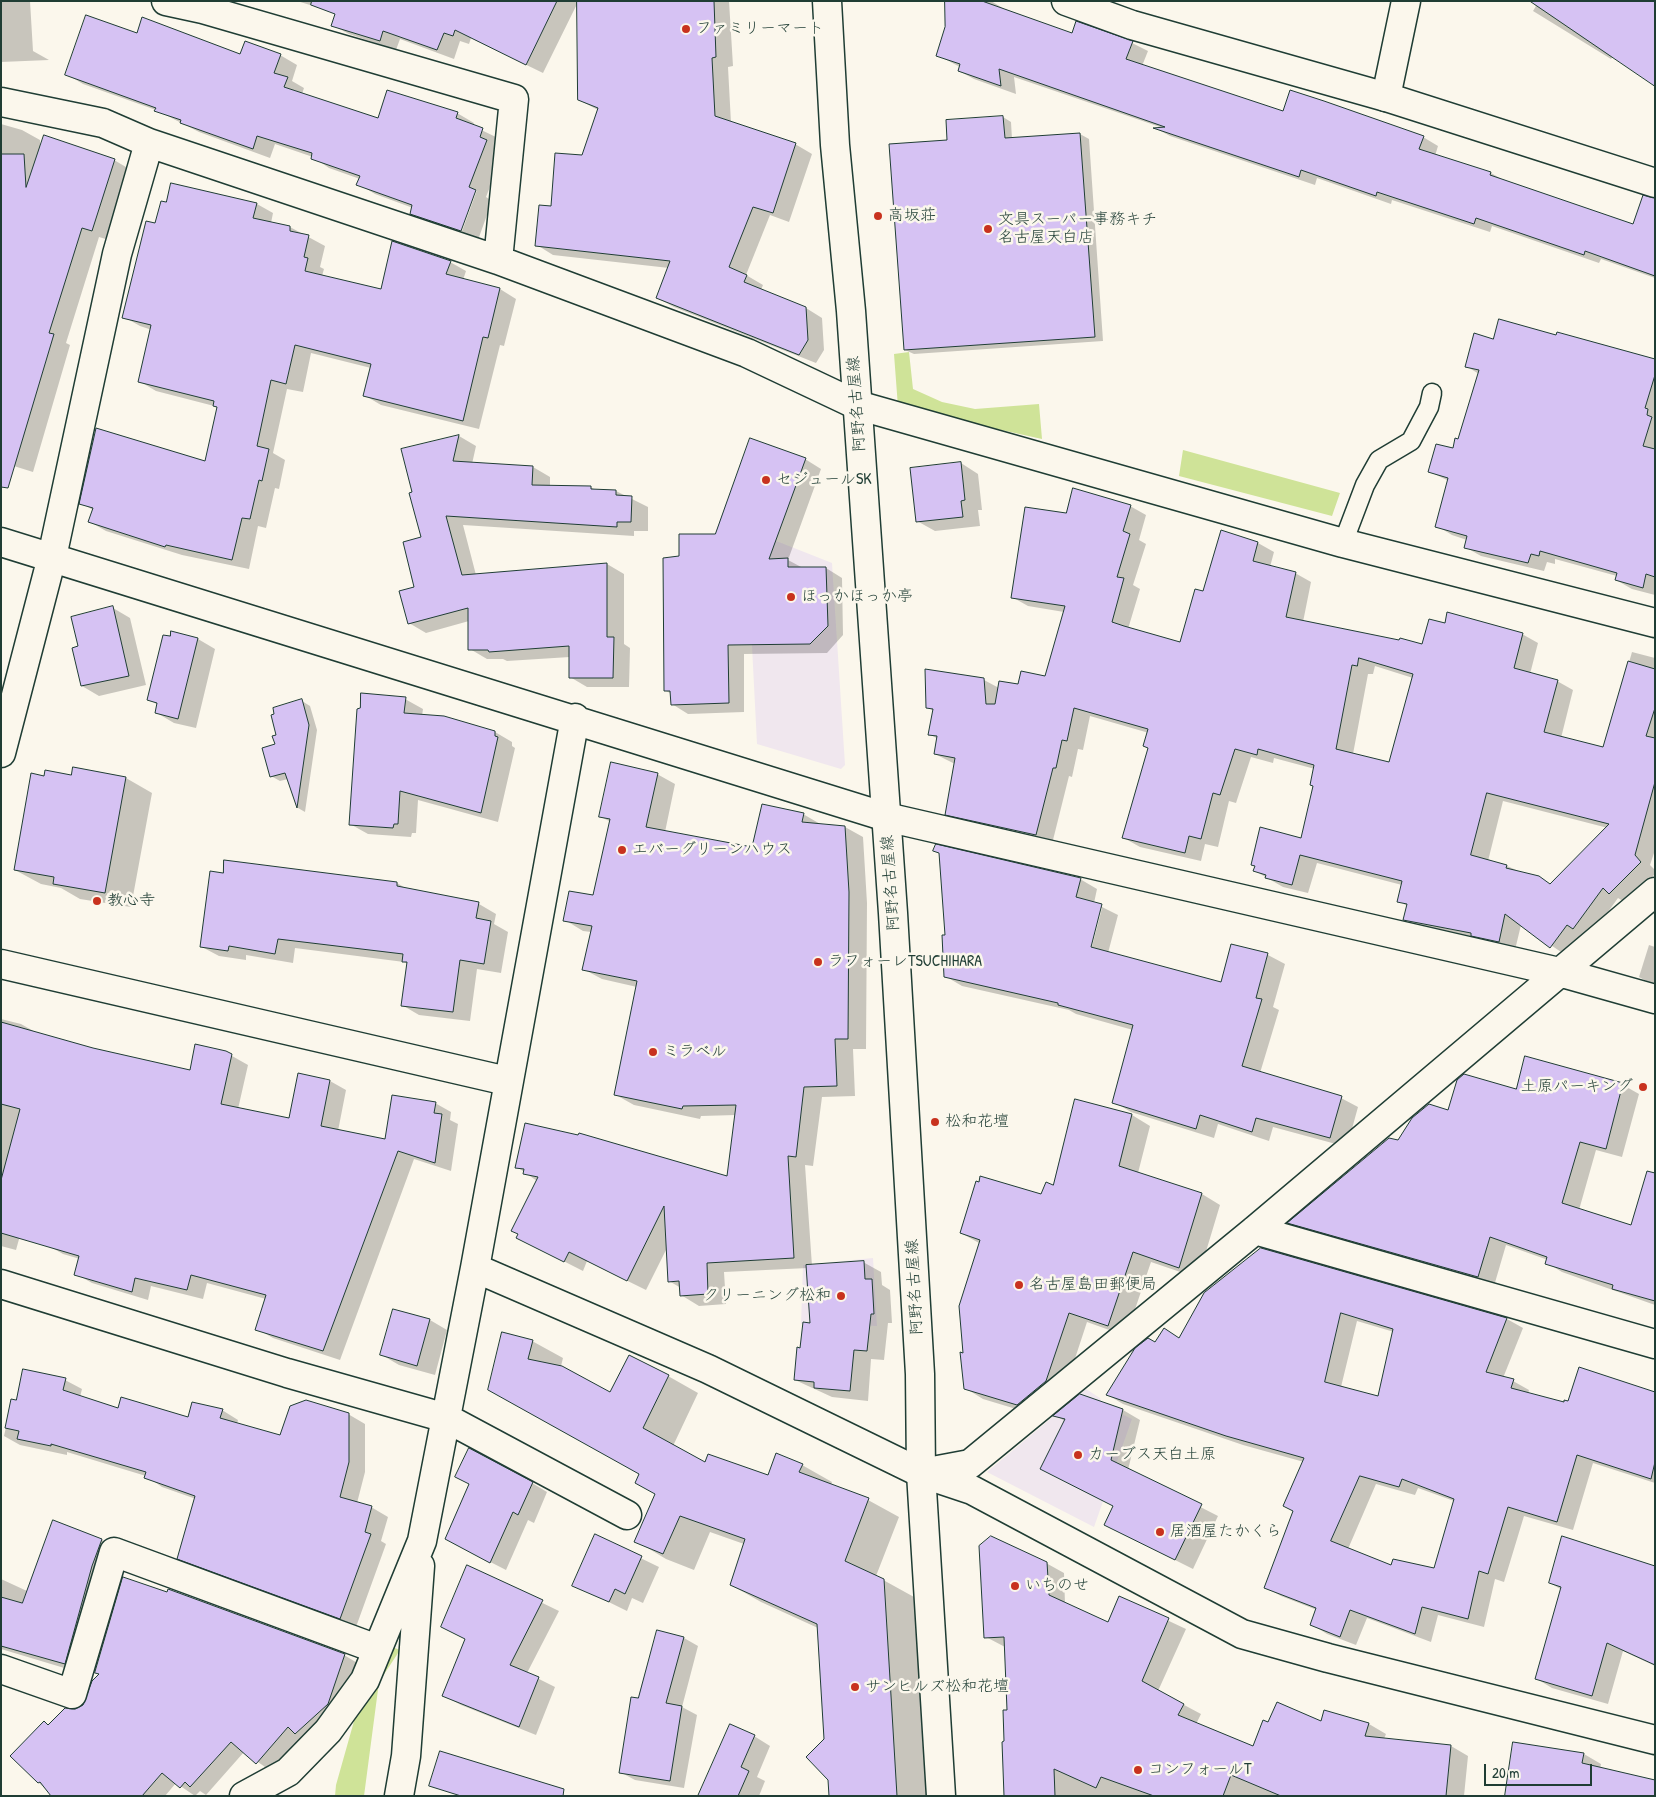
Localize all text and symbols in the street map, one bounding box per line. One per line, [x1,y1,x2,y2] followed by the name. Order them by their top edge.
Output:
[696,19,824,39] place label: ファミリーマート
[680,23,692,35] marker: ファミリーマート
[888,206,936,226] place label: 高坂荘
[872,210,884,222] marker: 高坂荘
[998,210,1157,248] place label: 文具スーパー事務キチ 名古屋天白店
[982,223,994,235] marker: 文具スーパー事務キチ 名古屋天白店
[844,355,870,453] street label: 阿野名古屋線
[776,470,872,490] place label: セジュールSK
[760,474,772,486] marker: セジュールSK
[801,587,913,607] place label: ほっかほっか亭
[785,591,797,603] marker: ほっかほっか亭
[878,834,904,932] street label: 阿野名古屋線
[632,840,792,860] place label: エバーグリーンハウス
[616,844,628,856] marker: エバーグリーンハウス
[107,891,155,911] place label: 教心寺
[91,895,103,907] marker: 教心寺
[828,952,982,972] place label: ラフォーレTSUCHIHARA
[812,956,824,968] marker: ラフォーレTSUCHIHARA
[663,1042,727,1062] place label: ミラベル
[647,1046,659,1058] marker: ミラベル
[1521,1077,1633,1097] place label: 土原パーキング
[1637,1081,1649,1093] marker: 土原パーキング
[945,1112,1009,1132] place label: 松和花壇
[929,1116,941,1128] marker: 松和花壇
[903,1239,927,1335] street label: 阿野名古屋線
[1029,1275,1157,1295] place label: 名古屋島田郵便局
[1013,1279,1025,1291] marker: 名古屋島田郵便局
[703,1286,831,1306] place label: クリーニング松和
[835,1290,847,1302] marker: クリーニング松和
[1088,1445,1216,1465] place label: カーブス天白土原
[1072,1449,1084,1461] marker: カーブス天白土原
[1170,1522,1282,1542] place label: 居酒屋たかくら
[1154,1526,1166,1538] marker: 居酒屋たかくら
[1025,1576,1089,1596] place label: いちのせ
[1009,1580,1021,1592] marker: いちのせ
[865,1677,1009,1697] place label: サンヒルズ松和花壇
[849,1681,861,1693] marker: サンヒルズ松和花壇
[1486,1754,1594,1786] scale bar
[1148,1760,1251,1780] place label: コンフォールT
[1492,1762,1519,1783] text: 20 m
[1132,1764,1144,1776] marker: コンフォールT

